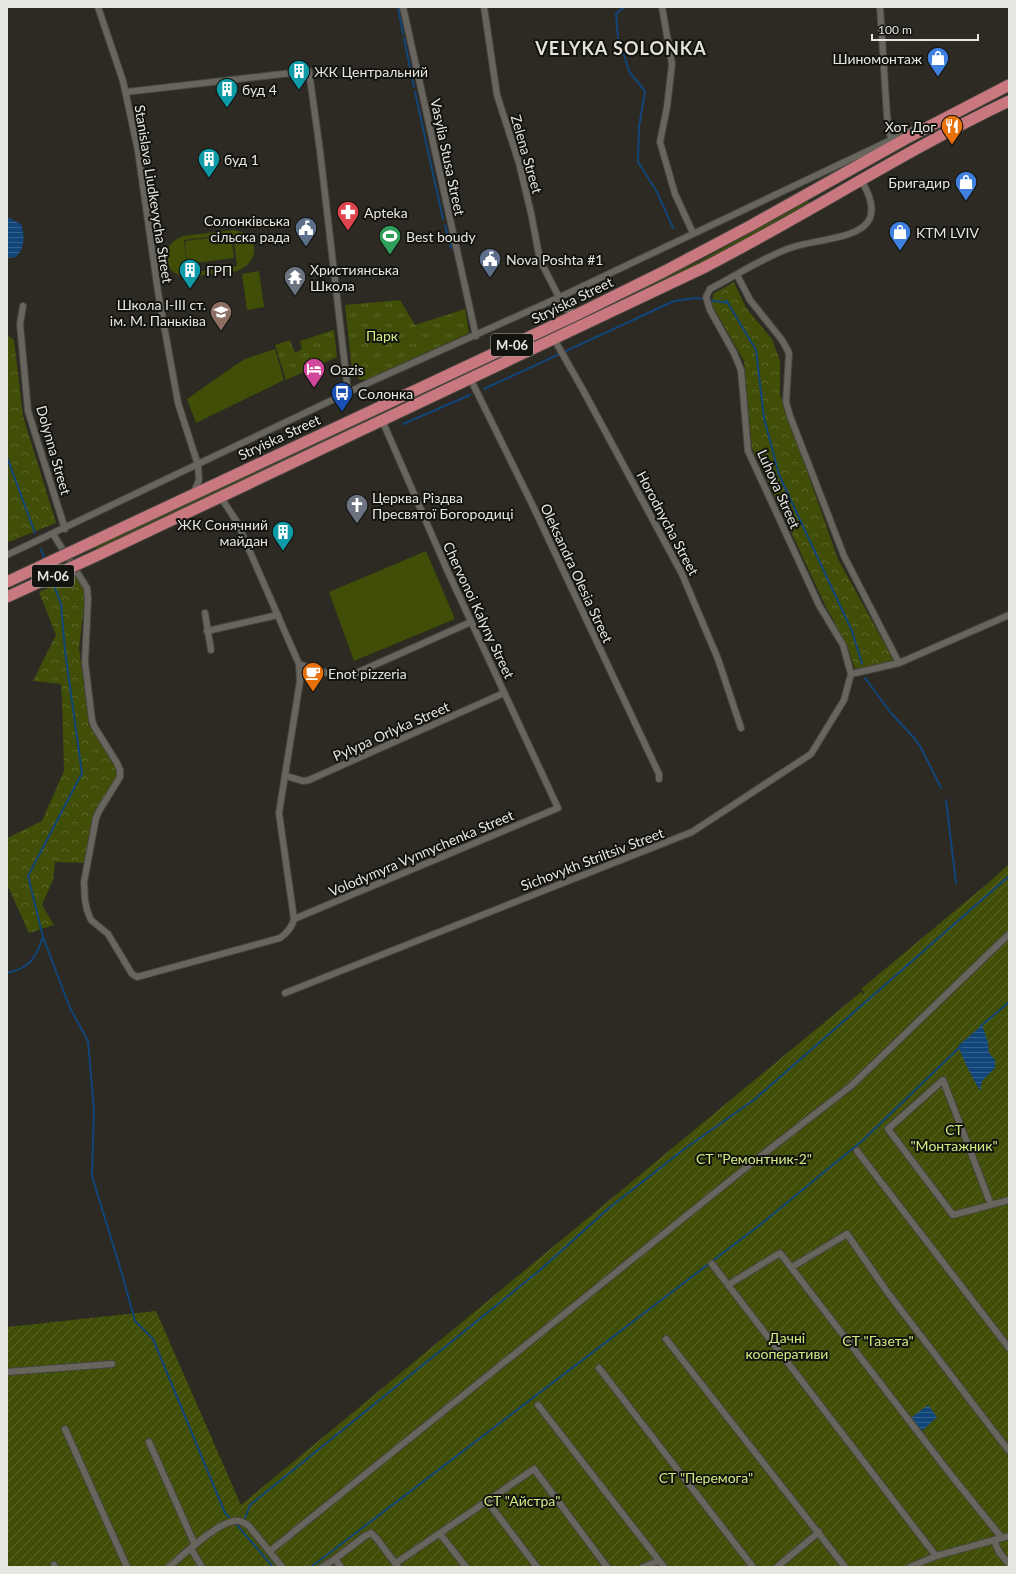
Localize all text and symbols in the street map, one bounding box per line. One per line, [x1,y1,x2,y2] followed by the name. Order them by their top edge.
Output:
[872,16,978,42] scale bar
[878,22,912,37] text: 100 m
[534,37,707,59] district label: VELYKA SOLONKA
[925,45,951,78] shop icon: Шиномонтаж
[832,50,922,67] place label: Шиномонтаж
[286,58,312,91] building icon: ЖК Центральний
[314,63,428,80] place label: ЖК Центральний
[214,76,240,109] building icon: буд 4
[242,81,277,98] place label: буд 4
[427,97,469,217] street label: Vasylia Stusa Street
[131,104,177,284] street label: Stanislava Liudkevycha Street
[508,113,546,195] street label: Zelena Street
[939,113,965,146] restaurant icon: Хот Дог
[885,118,936,135] place label: Хот Дог
[196,146,222,179] building icon: буд 1
[224,151,259,168] place label: буд 1
[953,169,979,202] shop icon: Бригадир
[888,174,950,191] place label: Бригадир
[335,199,361,232] pharmacy icon: Apteka
[364,204,408,221] place label: Apteka
[204,212,290,245] place label: Солонківська сільска рада
[293,215,319,248] public building icon: Солонківська сільска рада
[887,219,913,252] shop icon: KTM LVIV
[377,223,403,256] sports icon: Best boudy
[916,224,979,241] place label: KTM LVIV
[406,228,476,245] place label: Best boudy
[477,246,503,279] public building icon: Nova Poshta #1
[506,251,603,268] place label: Nova Poshta #1
[177,257,203,290] building icon: ГРП
[310,261,399,294] place label: Християнська Школа
[206,262,232,279] place label: ГРП
[282,264,308,297] temple icon: Християнська Школа
[528,273,616,327] street label: Stryiska Street
[110,296,206,329] place label: Школа І-ІІІ ст. ім. М. Паньківа
[208,299,234,332] school or university icon: Школа І-ІІІ ст. ім. М. Паньківа
[366,327,399,344] park label: Парк
[491,334,533,356] road number: М-06
[301,356,327,389] hotel icon: Oazis
[330,361,364,378] place label: Oazis
[329,380,355,413] bus stop icon: Солонка
[358,385,413,402] place label: Солонка
[33,403,75,497] street label: Dolynna Street
[235,411,323,463] street label: Stryiska Street
[754,447,804,531] street label: Luhova Street
[633,468,703,578] street label: Horodnycha Street
[372,489,514,522] place label: Церква Різдва Пресвятої Богородиці
[344,492,370,525] church icon: Церква Різдва Пресвятої Богородиці
[537,501,617,645] street label: Oleksandra Olesia Street
[177,516,268,549] place label: ЖК Сонячний майдан
[270,519,296,552] building icon: ЖК Сонячний майдан
[440,539,518,681] street label: Chervonoi Kalyny Street
[32,565,74,587] road number: М-06
[300,660,326,693] cafe icon: Enot pizzeria
[328,665,407,682] place label: Enot pizzeria
[330,698,452,764] street label: Pylypa Orlyka Street
[326,806,516,900] street label: Volodymyra Vynnychenka Street
[518,824,666,894] street label: Sichovykh Striltsiv Street
[910,1121,998,1154] park label: СТ "Монтажник"
[696,1150,812,1167] park label: СТ "Ремонтник-2"
[746,1329,828,1362] park label: Дачні кооперативи
[842,1332,914,1349] park label: СТ "Газета"
[659,1469,753,1486] park label: СТ "Перемога"
[484,1492,560,1509] park label: СТ "Айстра"

